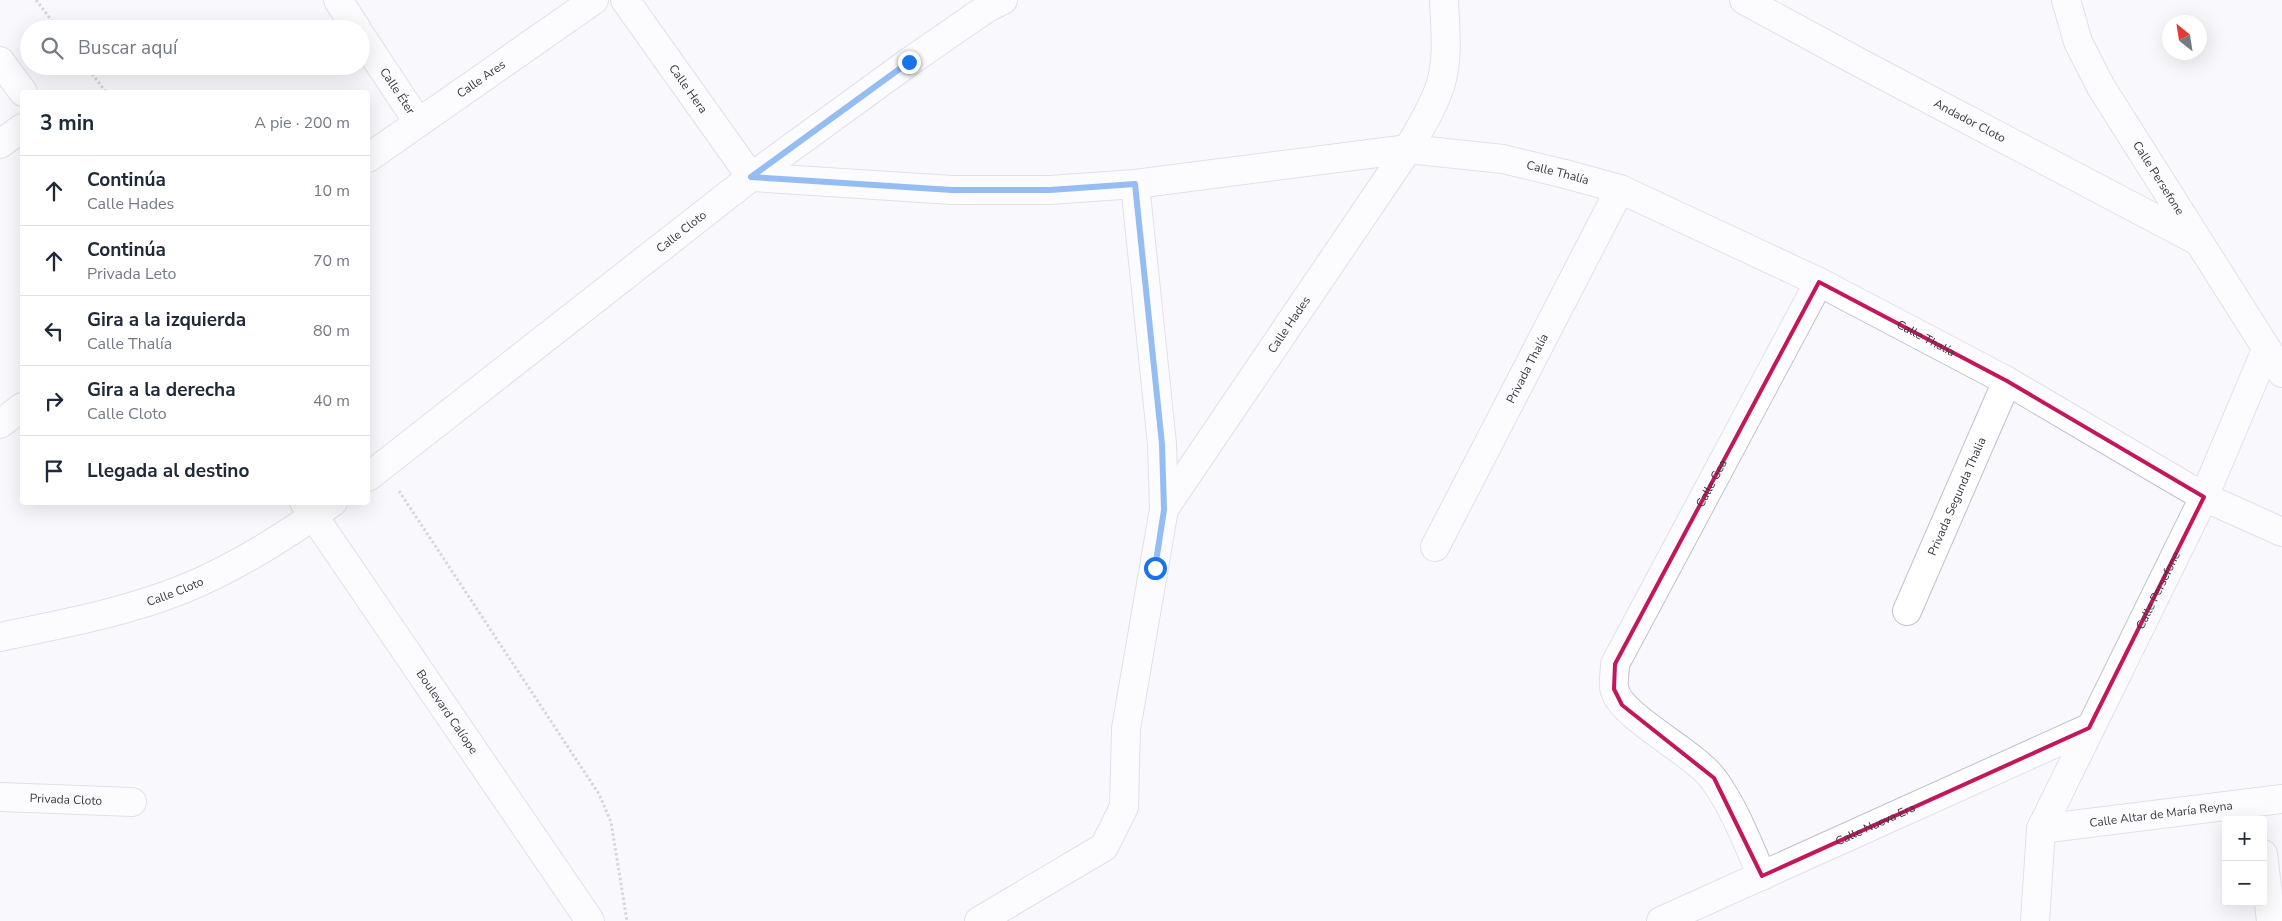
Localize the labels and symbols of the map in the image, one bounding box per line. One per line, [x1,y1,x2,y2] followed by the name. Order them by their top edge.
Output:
[2162,15,2207,60] north arrow
[898,51,921,74] route end
[454,56,509,102] street label: Calle Ares
[665,61,711,117] street label: Calle Hera
[376,65,419,118] street label: Calle Éter
[1931,95,2009,146] street label: Andador Cloto
[2129,138,2188,218] street label: Calle Persefone
[1525,157,1591,188] street label: Calle Thalía
[653,207,710,256] street label: Calle Cloto
[1264,293,1314,356] street label: Calle Hades
[1894,316,1958,360] street label: Calle Thalía
[1503,331,1552,406] street label: Privada Thalía
[1924,435,1990,558] street label: Privada Segunda Thalia
[1692,456,1731,510] street label: Calle Gea
[2132,549,2184,632] street label: Calle Persefone
[1144,557,1167,580] route start
[144,573,206,610] street label: Calle Cloto
[413,666,482,757] street label: Boulevard Calíope
[29,790,103,809] street label: Privada Cloto
[2089,797,2234,831] street label: Calle Altar de María Reyna
[1833,799,1918,849] street label: Calle Nueva Era

